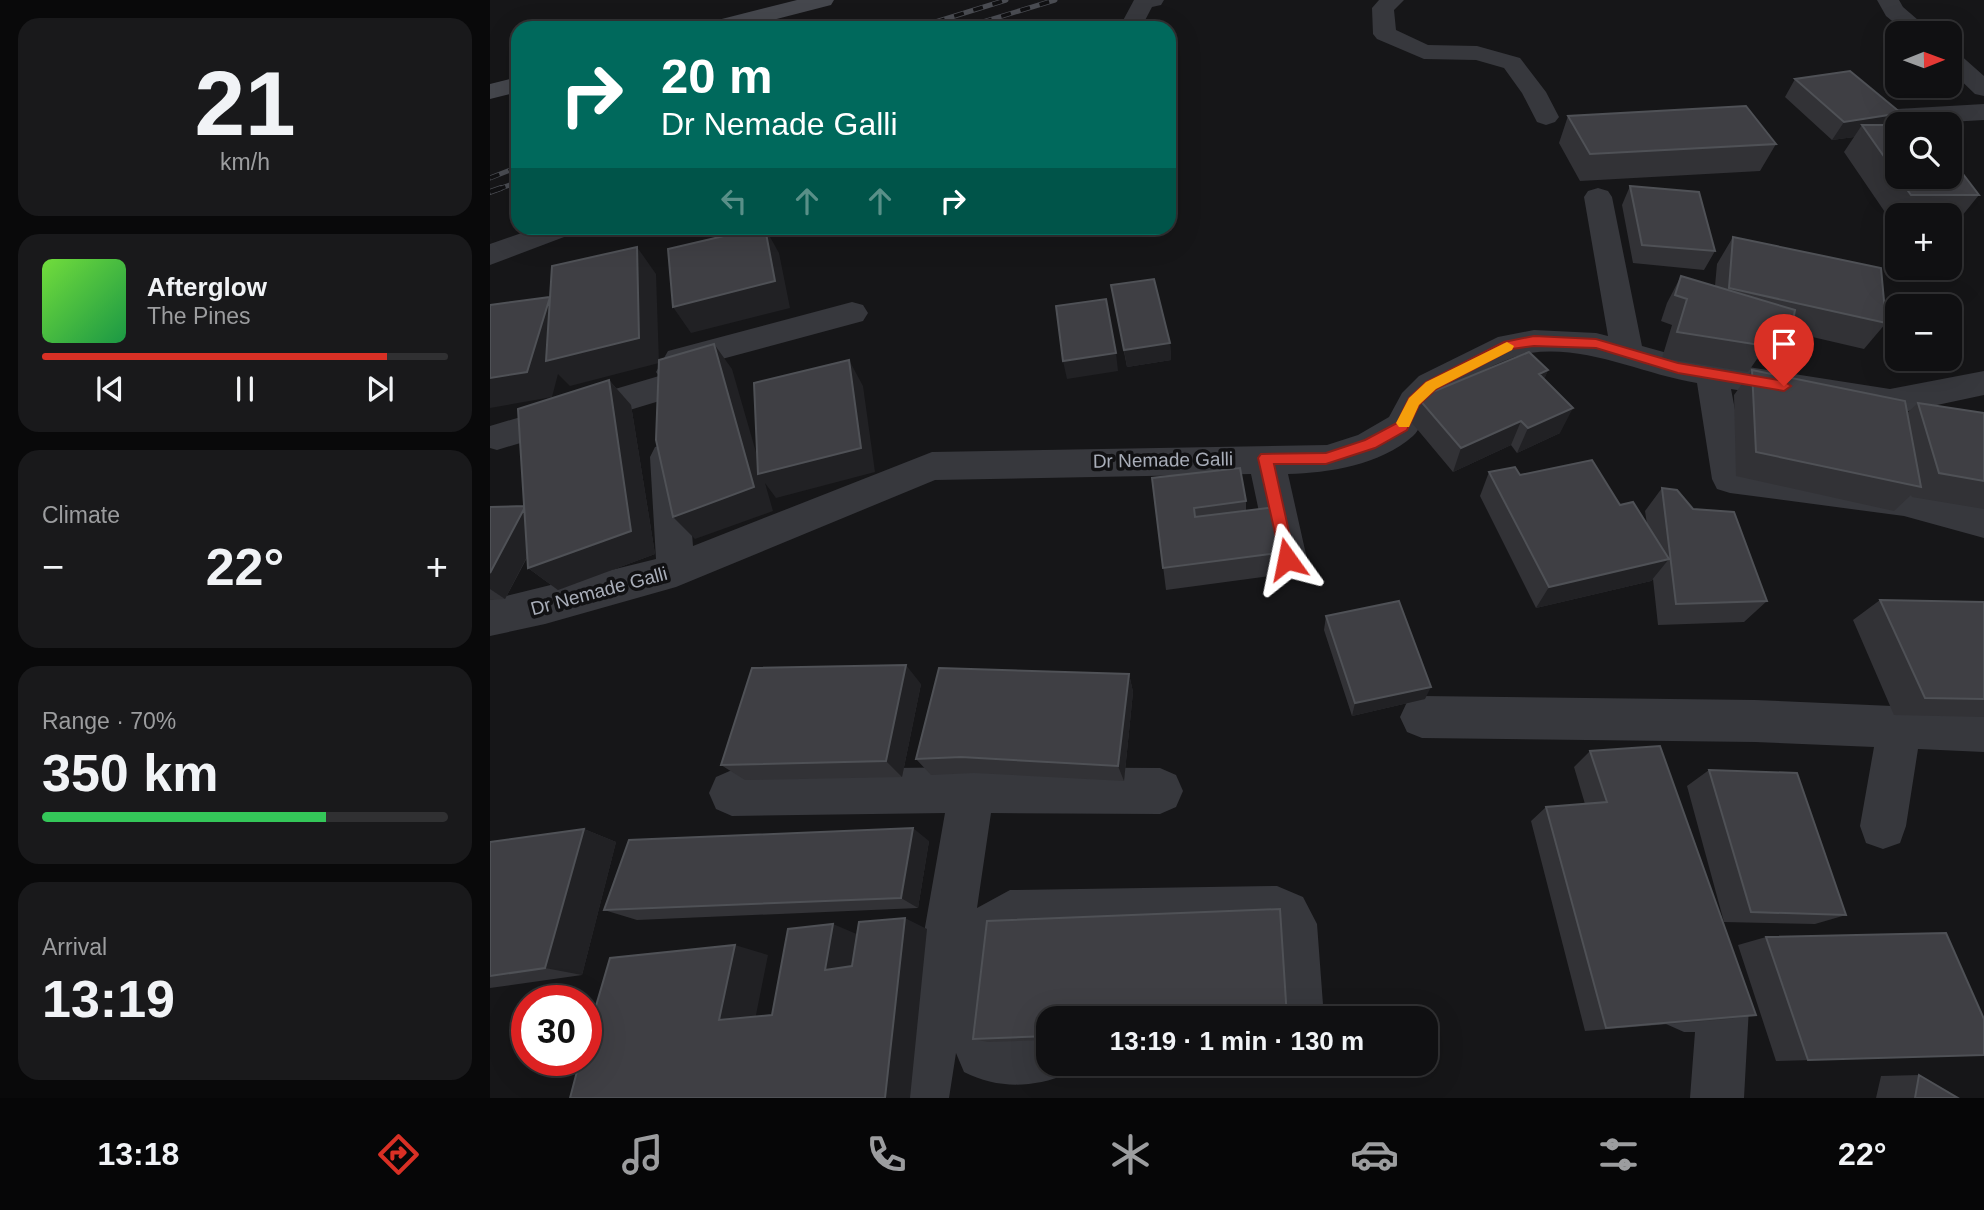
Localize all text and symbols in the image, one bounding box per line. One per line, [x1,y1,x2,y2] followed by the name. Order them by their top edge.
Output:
[1885,21,1962,98] north arrow
[1885,21,1962,371] map controls
[546,49,637,140] icon: right
[661,49,773,103] text: 20 m
[194,53,296,154] text: 21
[661,106,898,142] text: Dr Nemade Galli
[1885,112,1962,189] button: search
[220,149,270,175] text: km/h
[715,182,753,220] icon: left
[788,182,826,220] icon: ahead
[861,182,899,220] icon: ahead
[934,182,972,220] icon: right
[1885,203,1962,280] button: +
[147,272,267,302] text: Afterglow
[1885,294,1962,371] button: −
[147,303,251,329] text: The Pines
[1754,314,1814,386] pin
[1765,325,1803,363] icon: arrive
[91,370,129,408] icon: previous
[226,370,264,408] icon: pause
[361,370,399,408] icon: next
[1093,448,1233,472] street label: Dr Nemade Galli
[42,502,120,528] text: Climate
[1250,522,1324,596] position arrow
[206,538,284,596] text: 22°
[42,546,64,588] text: −
[426,546,448,588] text: +
[528,563,670,619] street label: Dr Nemade Galli
[42,708,176,734] text: Range · 70%
[42,744,218,802] text: 350 km
[42,934,107,960] text: Arrival
[42,970,175,1028] text: 13:19
[511,985,602,1076] speed limit sign: 30
[1110,1026,1364,1056] text: 13:19 · 1 min · 130 m
[374,1130,423,1179] icon: directions
[618,1130,667,1179] icon: music
[862,1130,911,1179] icon: phone
[1106,1130,1155,1179] icon: climate
[1350,1130,1399,1179] icon: car
[1594,1130,1643,1179] icon: filters
[97,1136,179,1172] text: 13:18
[1838,1136,1887,1172] text: 22°

